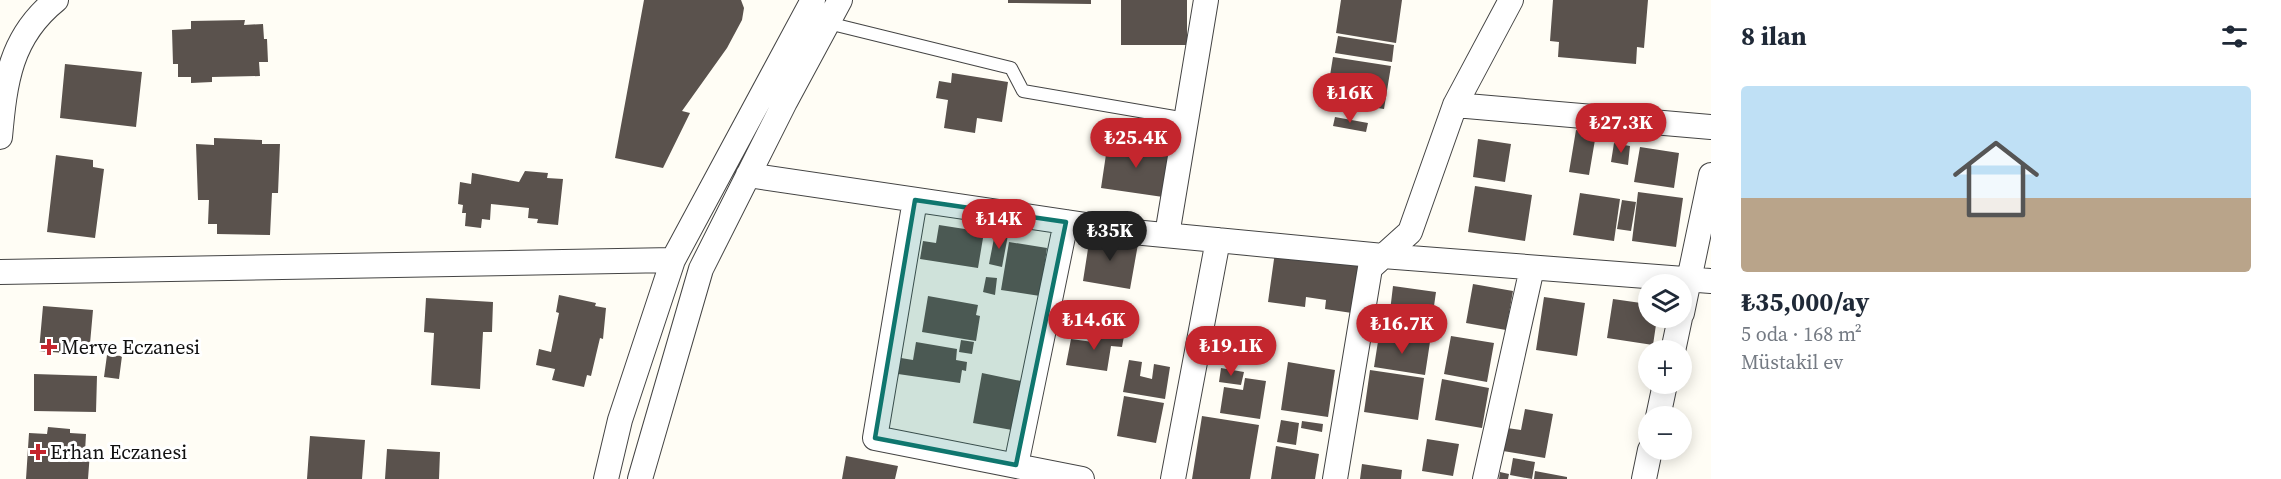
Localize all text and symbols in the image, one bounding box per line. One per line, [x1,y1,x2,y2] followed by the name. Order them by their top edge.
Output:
[1741,18,1807,54] text: 8 ilan
[2218,20,2251,53] icon: filters
[1314,73,1386,124] pin: ₺16K
[1327,78,1373,106] text: ₺16K
[1572,103,1670,154] pin: ₺27.3K
[1589,108,1653,136] text: ₺27.3K
[1087,118,1185,169] pin: ₺25.4K
[1104,123,1168,151] text: ₺25.4K
[1942,125,2050,233] icon: home
[963,199,1035,250] pin: ₺14K
[976,204,1022,232] text: ₺14K
[1074,211,1146,262] pin: ₺35K
[1087,216,1133,244] text: ₺35K
[1638,274,1692,460] map controls
[1638,274,1692,328] button: layers
[1741,284,1869,320] text: ₺35,000/ay
[1045,300,1143,351] pin: ₺14.6K
[1353,304,1451,355] pin: ₺16.7K
[1062,305,1126,333] text: ₺14.6K
[1370,309,1434,337] text: ₺16.7K
[1741,320,1862,348] text: 5 oda · 168 m²
[1182,326,1280,377] pin: ₺19.1K
[1199,331,1263,359] text: ₺19.1K
[61,333,200,361] place label: Merve Eczanesi
[42,340,56,354] marker: Merve Eczanesi
[1638,340,1692,394] button: +
[1741,348,1843,376] text: Müstakil ev
[1638,406,1692,460] button: −
[50,438,187,466] place label: Erhan Eczanesi
[31,445,45,459] marker: Erhan Eczanesi

